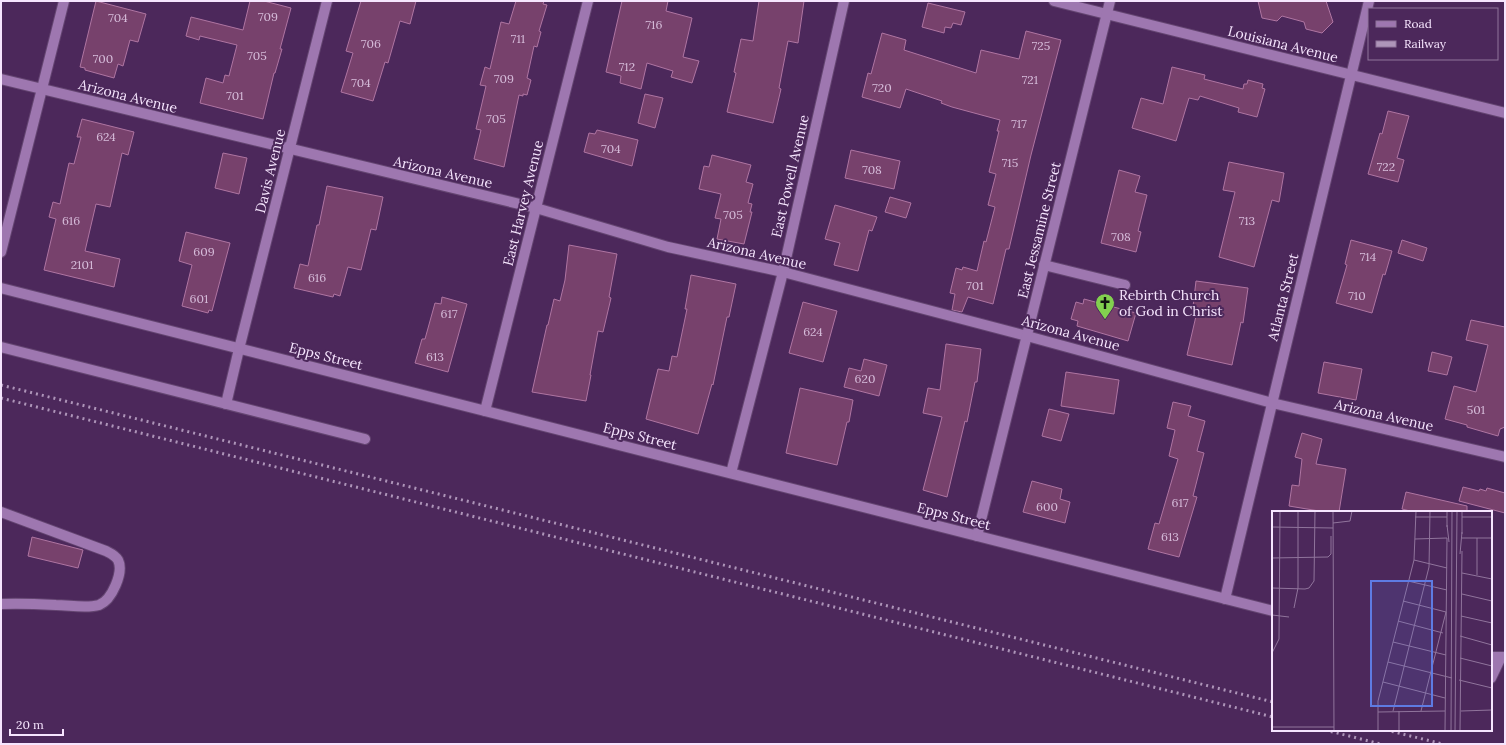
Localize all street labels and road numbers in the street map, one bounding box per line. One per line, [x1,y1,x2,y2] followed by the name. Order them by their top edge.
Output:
[1226,22,1340,67] street label: Louisiana Avenue
[76,75,180,117] street label: Arizona Avenue
[767,113,813,239] street label: East Powell Avenue
[251,127,289,215] street label: Davis Avenue
[499,138,547,268] street label: East Harvey Avenue
[391,152,495,192] street label: Arizona Avenue
[1013,159,1065,300] street label: East Jessamine Street
[705,233,809,273] street label: Arizona Avenue
[1263,251,1303,344] street label: Atlanta Street
[1019,311,1122,355] street label: Arizona Avenue
[287,338,365,374] street label: Epps Street
[1332,395,1436,435] street label: Arizona Avenue
[601,418,679,454] street label: Epps Street
[915,498,993,534] street label: Epps Street

